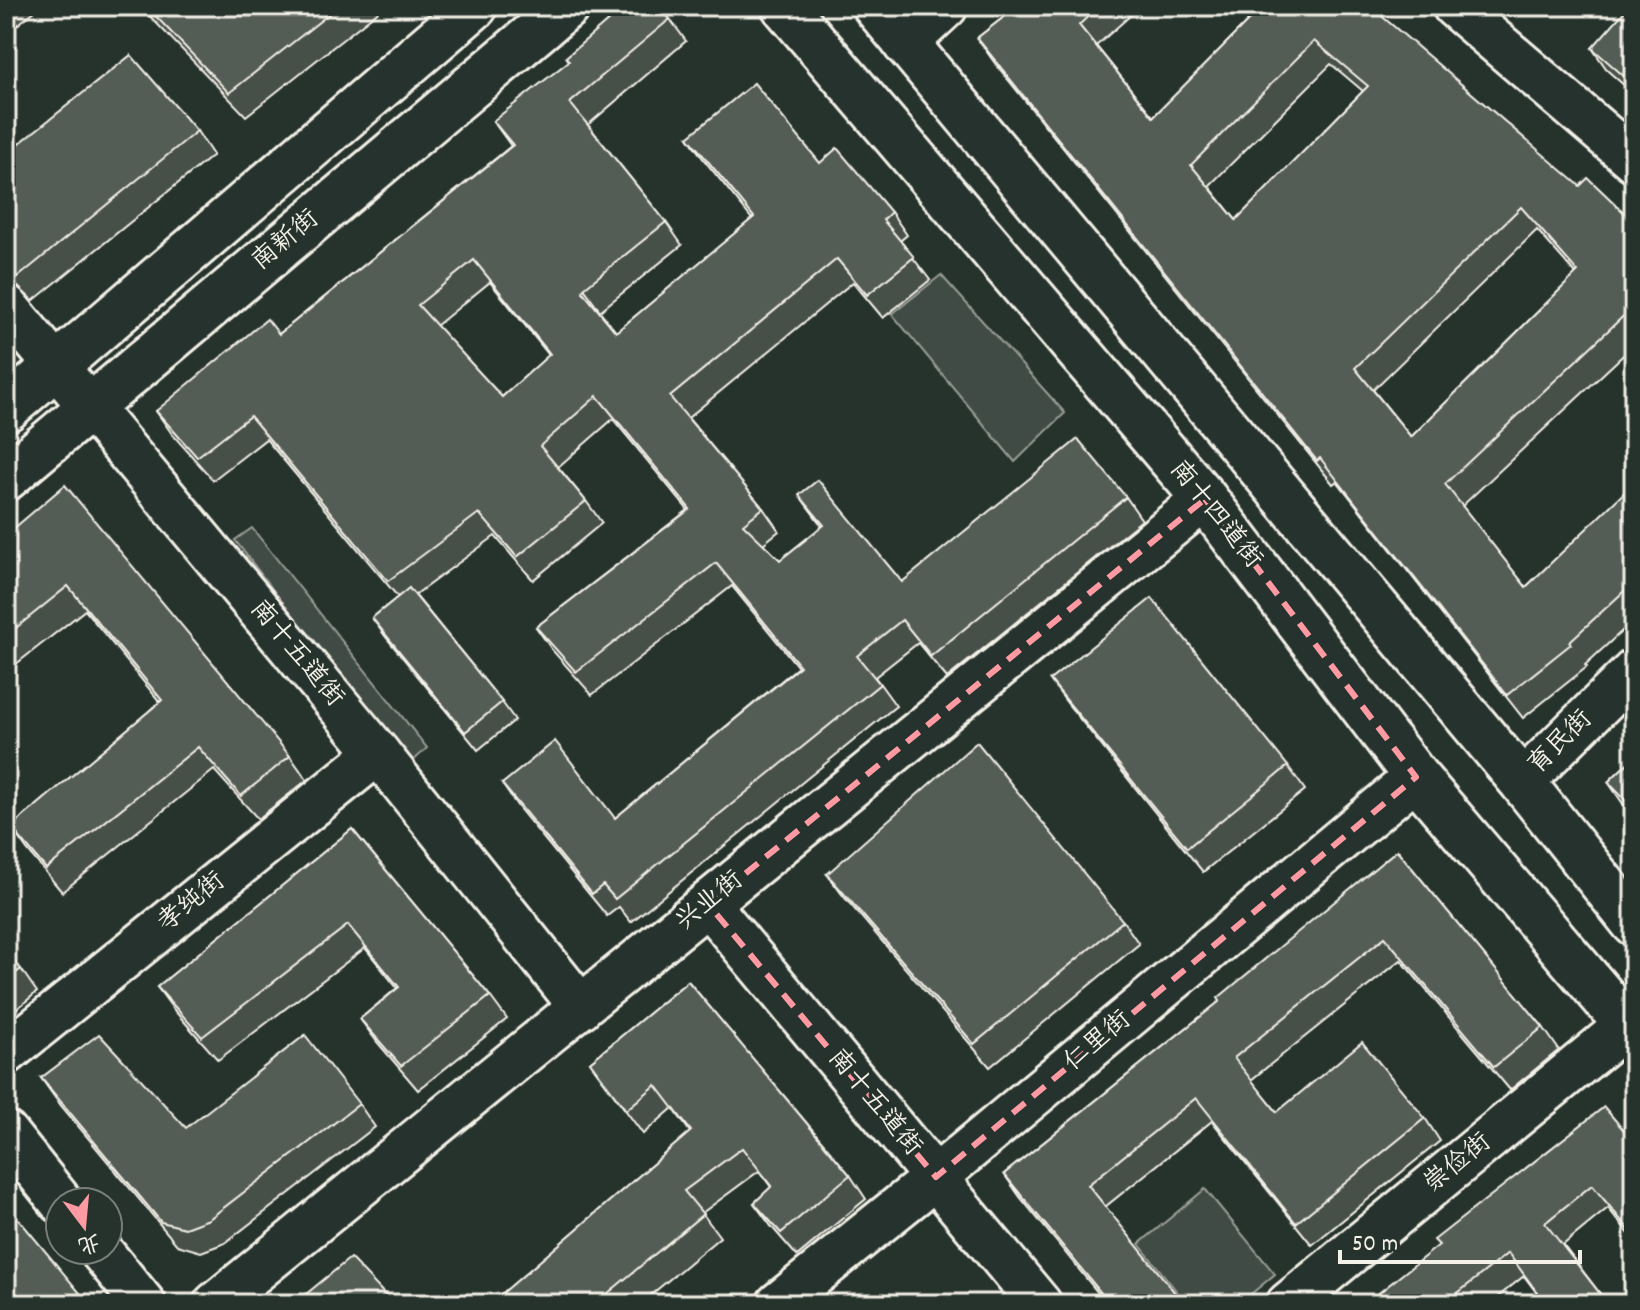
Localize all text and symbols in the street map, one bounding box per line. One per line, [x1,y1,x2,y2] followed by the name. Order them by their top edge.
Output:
[244,202,328,280] street label: 南新街
[1160,453,1270,577] street label: 南十四道街
[240,592,352,716] street label: 南十五道街
[1520,702,1602,784] street label: 育民街
[668,863,752,941] street label: 兴业街
[150,864,234,942] street label: 孝纯街
[1056,1003,1140,1081] street label: 仁里街
[818,1041,930,1165] street label: 南十五道街
[1416,1125,1500,1203] street label: 崇俭街
[44,1186,124,1266] north arrow
[1340,1214,1580,1264] scale bar
[74,1224,103,1260] text: 北
[1352,1228,1398,1262] text: 50 m

